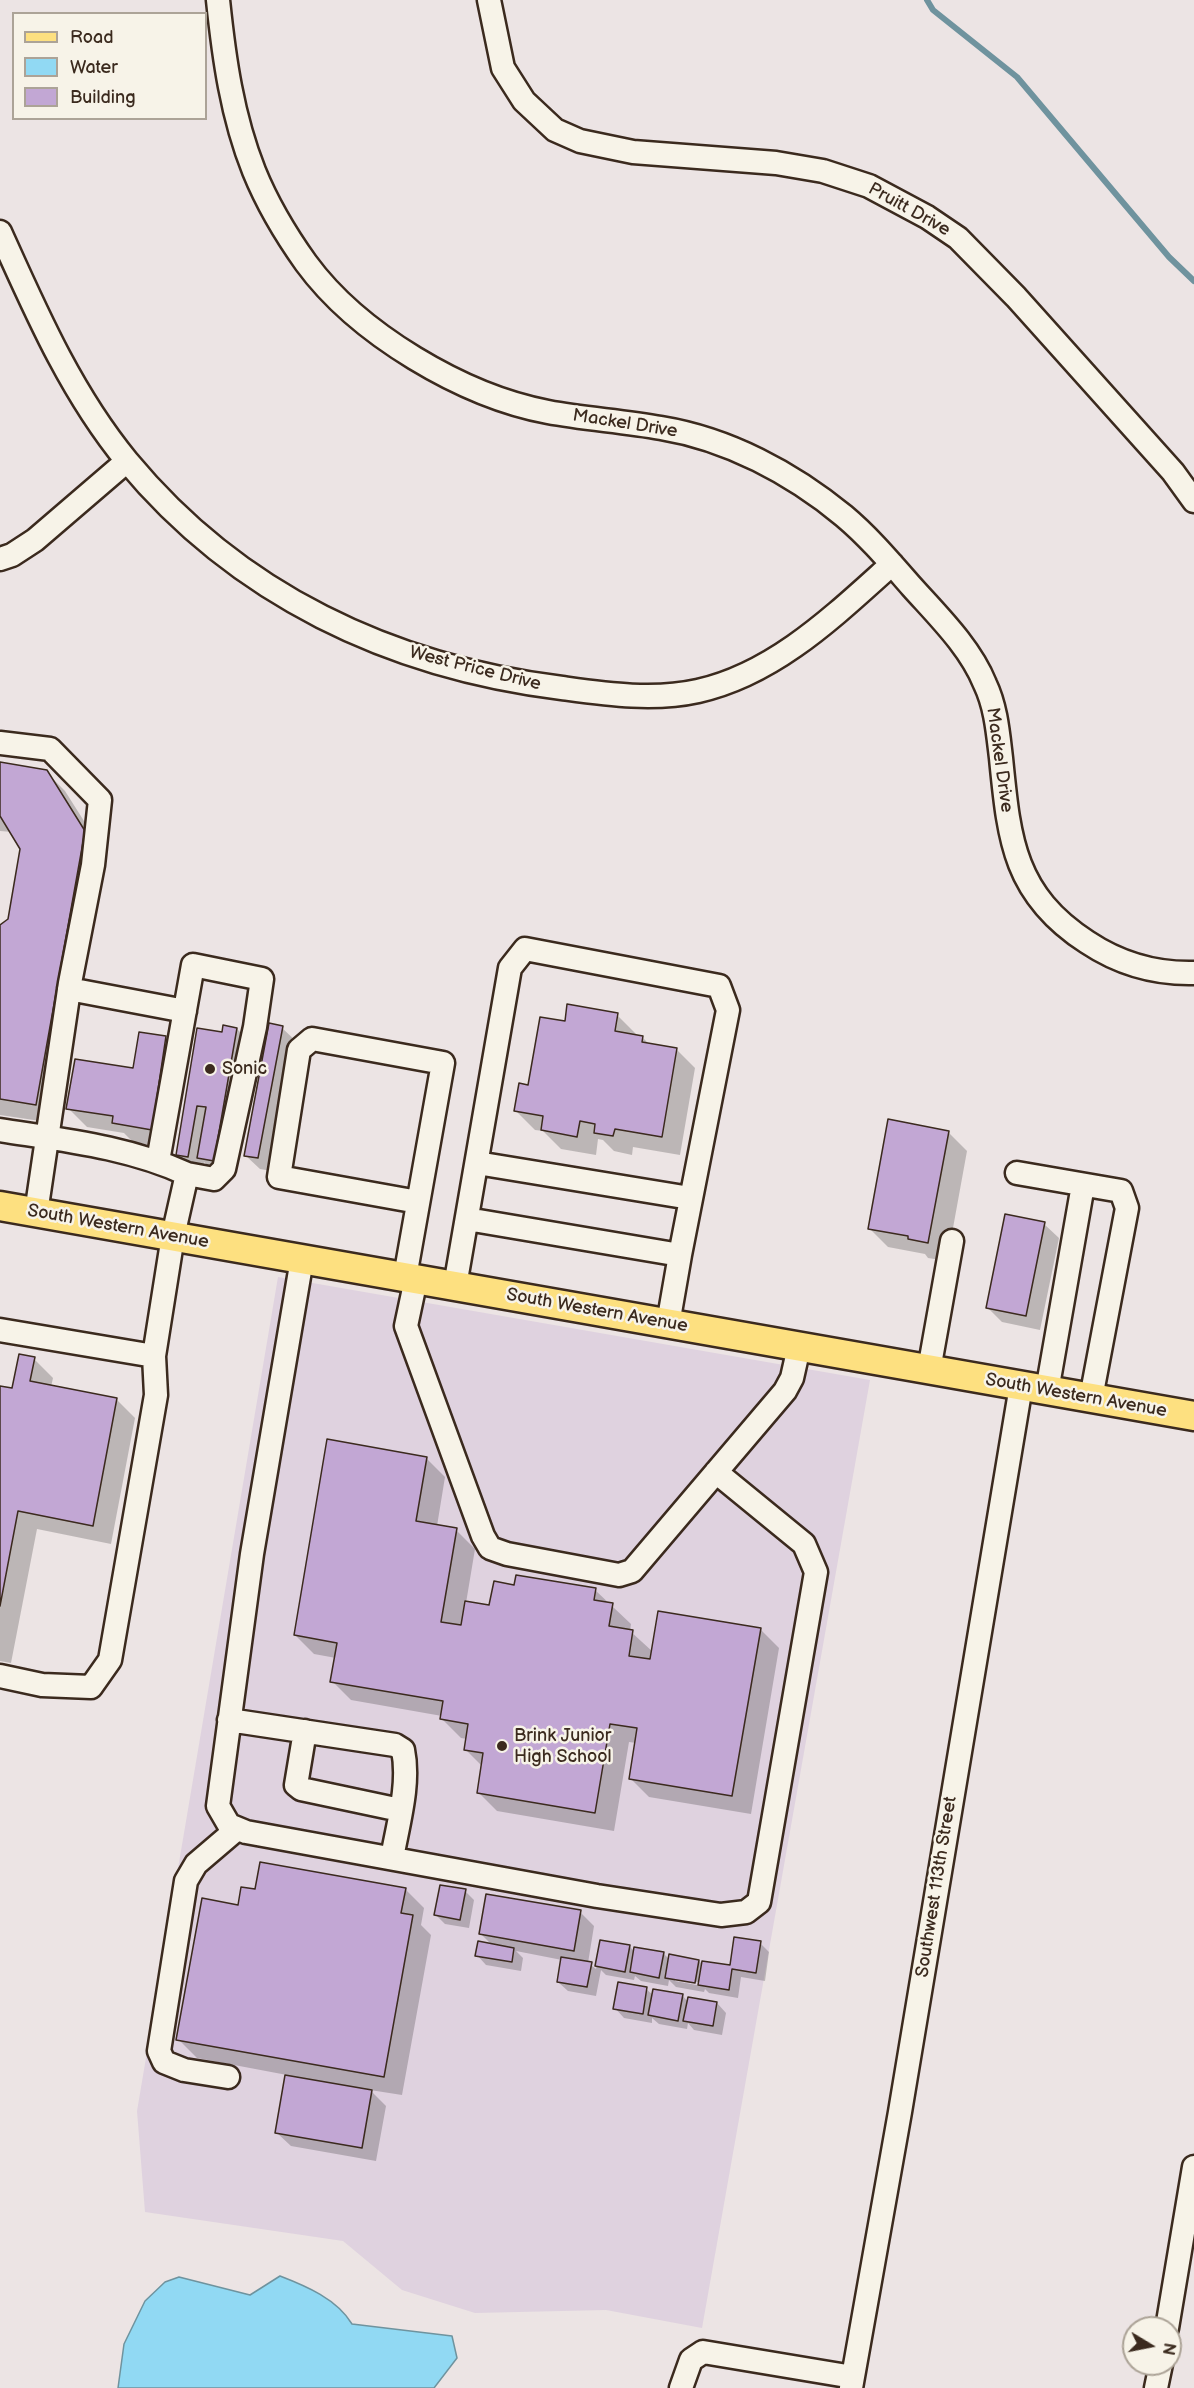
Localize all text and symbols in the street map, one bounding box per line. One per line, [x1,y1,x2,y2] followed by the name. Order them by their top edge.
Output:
[12,12,207,120] legend
[70,27,114,48] text: Road
[70,57,118,78] text: Water
[70,87,136,108] text: Building
[864,179,954,241] street label: Pruitt Drive
[571,405,679,443] street label: Mackel Drive
[407,642,543,696] street label: West Price Drive
[981,706,1017,814] street label: Mackel Drive
[222,1058,267,1080] place label: Sonic
[203,1062,217,1076] marker: Sonic
[26,1200,210,1254] street label: South Western Avenue
[505,1284,689,1338] street label: South Western Avenue
[984,1369,1168,1423] street label: South Western Avenue
[514,1725,611,1768] place label: Brink Junior High School
[495,1739,509,1753] marker: Brink Junior High School
[912,1795,962,1979] street label: Southwest 113th Street
[1122,2316,1182,2376] north arrow
[1158,2341,1179,2356] text: N

